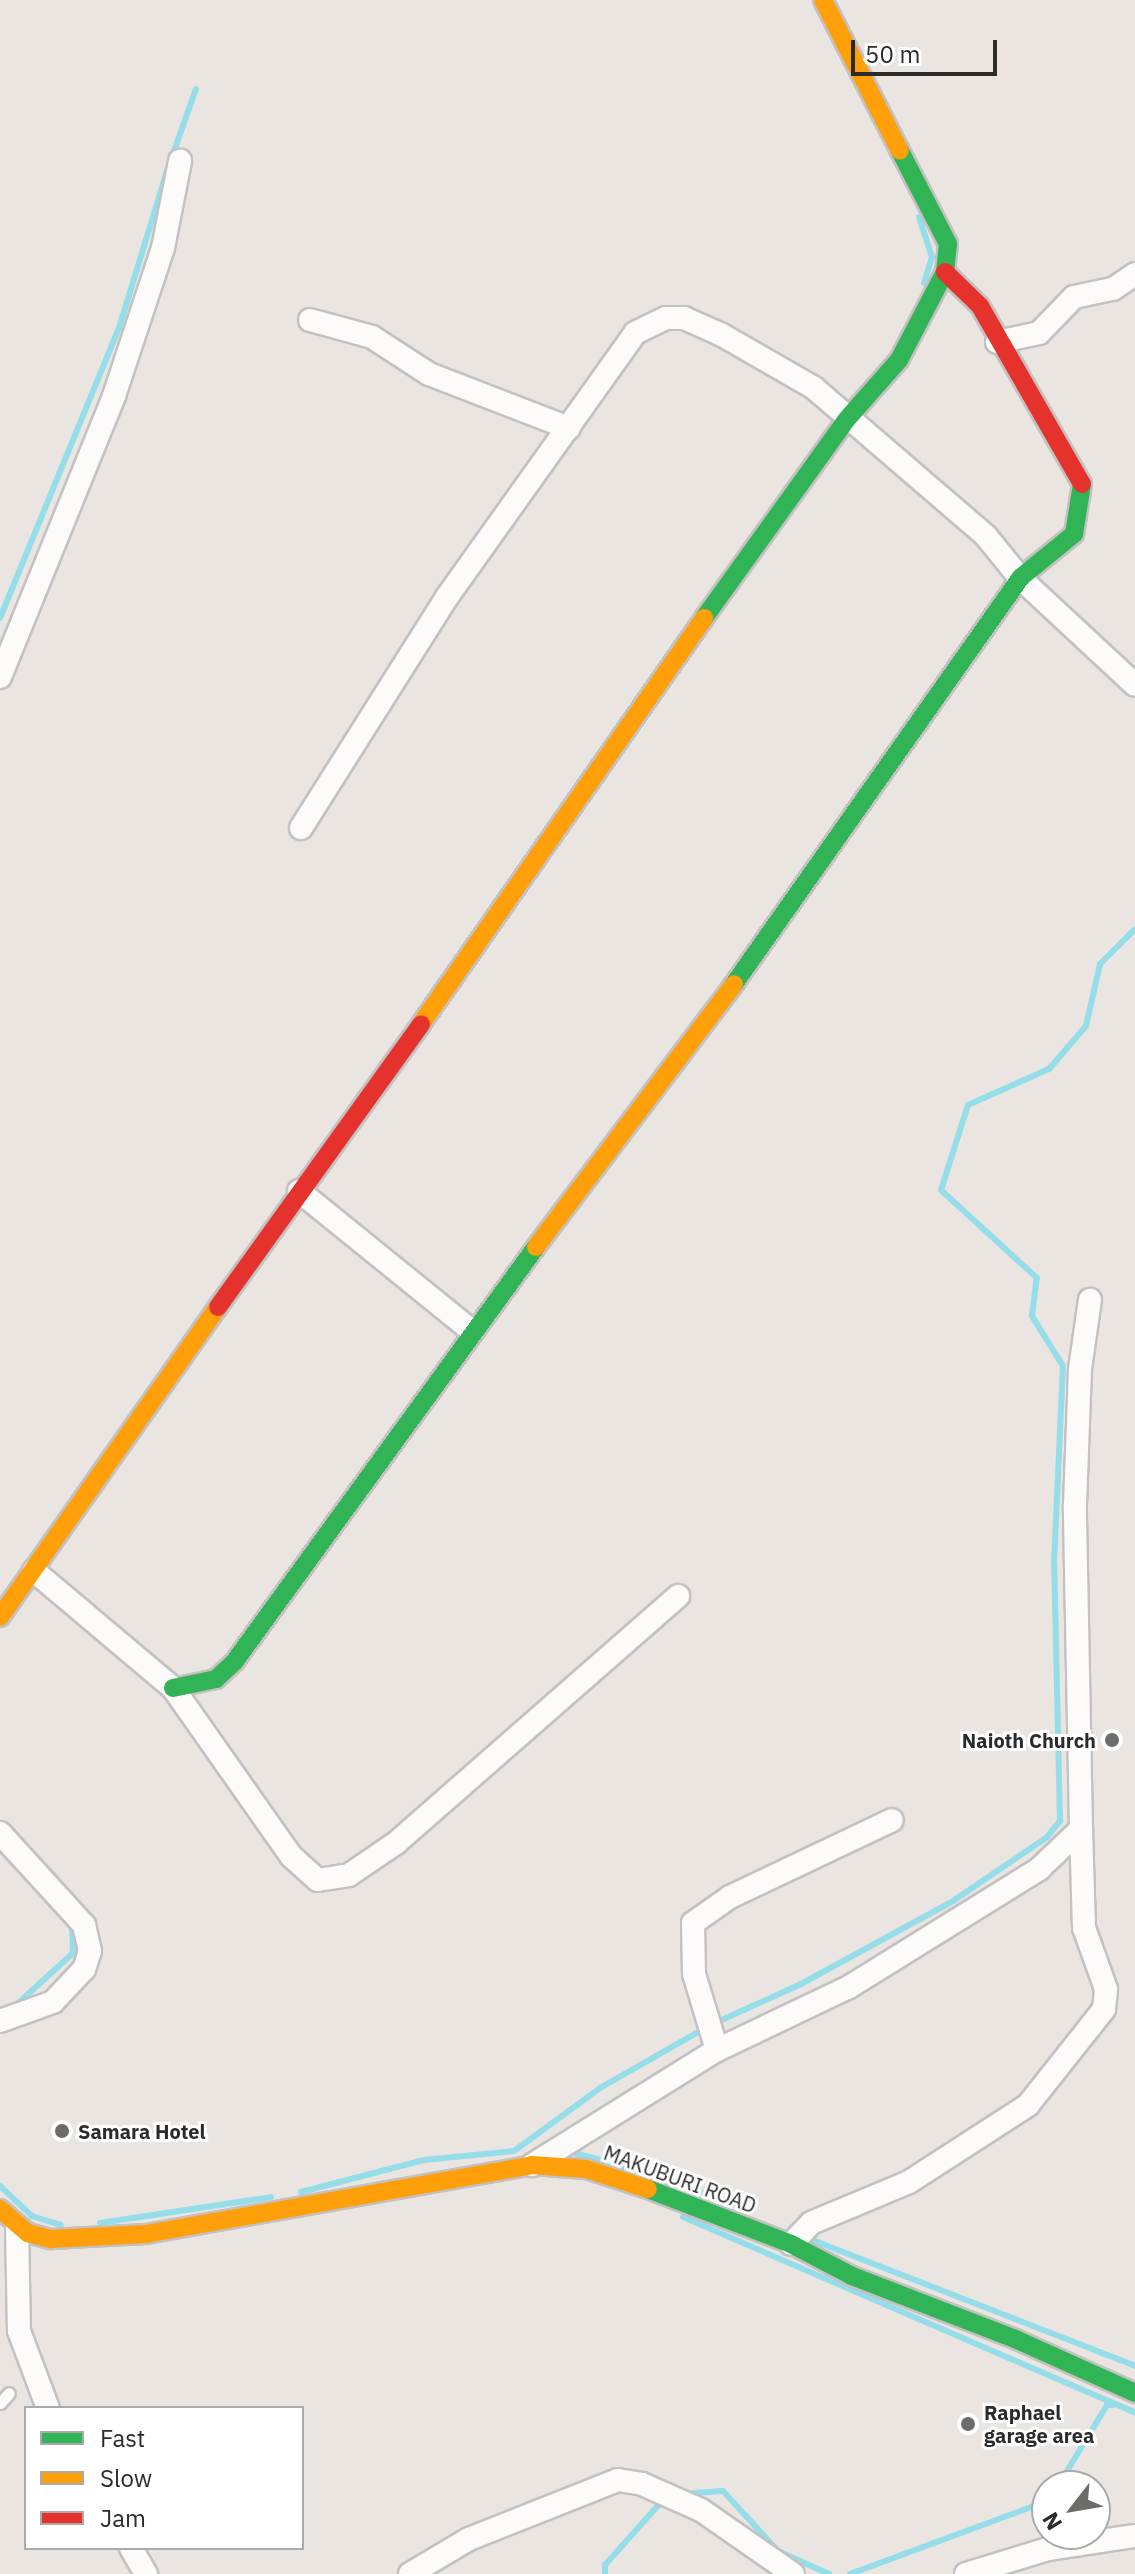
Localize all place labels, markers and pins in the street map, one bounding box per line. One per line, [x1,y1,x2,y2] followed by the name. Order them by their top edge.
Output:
[962,1728,1096,1752] place label: Naioth Church
[1103,1731,1121,1749] marker: Naioth Church
[78,2119,206,2143] place label: Samara Hotel
[53,2122,71,2140] marker: Samara Hotel
[984,2400,1094,2447] place label: Raphael garage area
[959,2415,977,2433] marker: Raphael garage area

